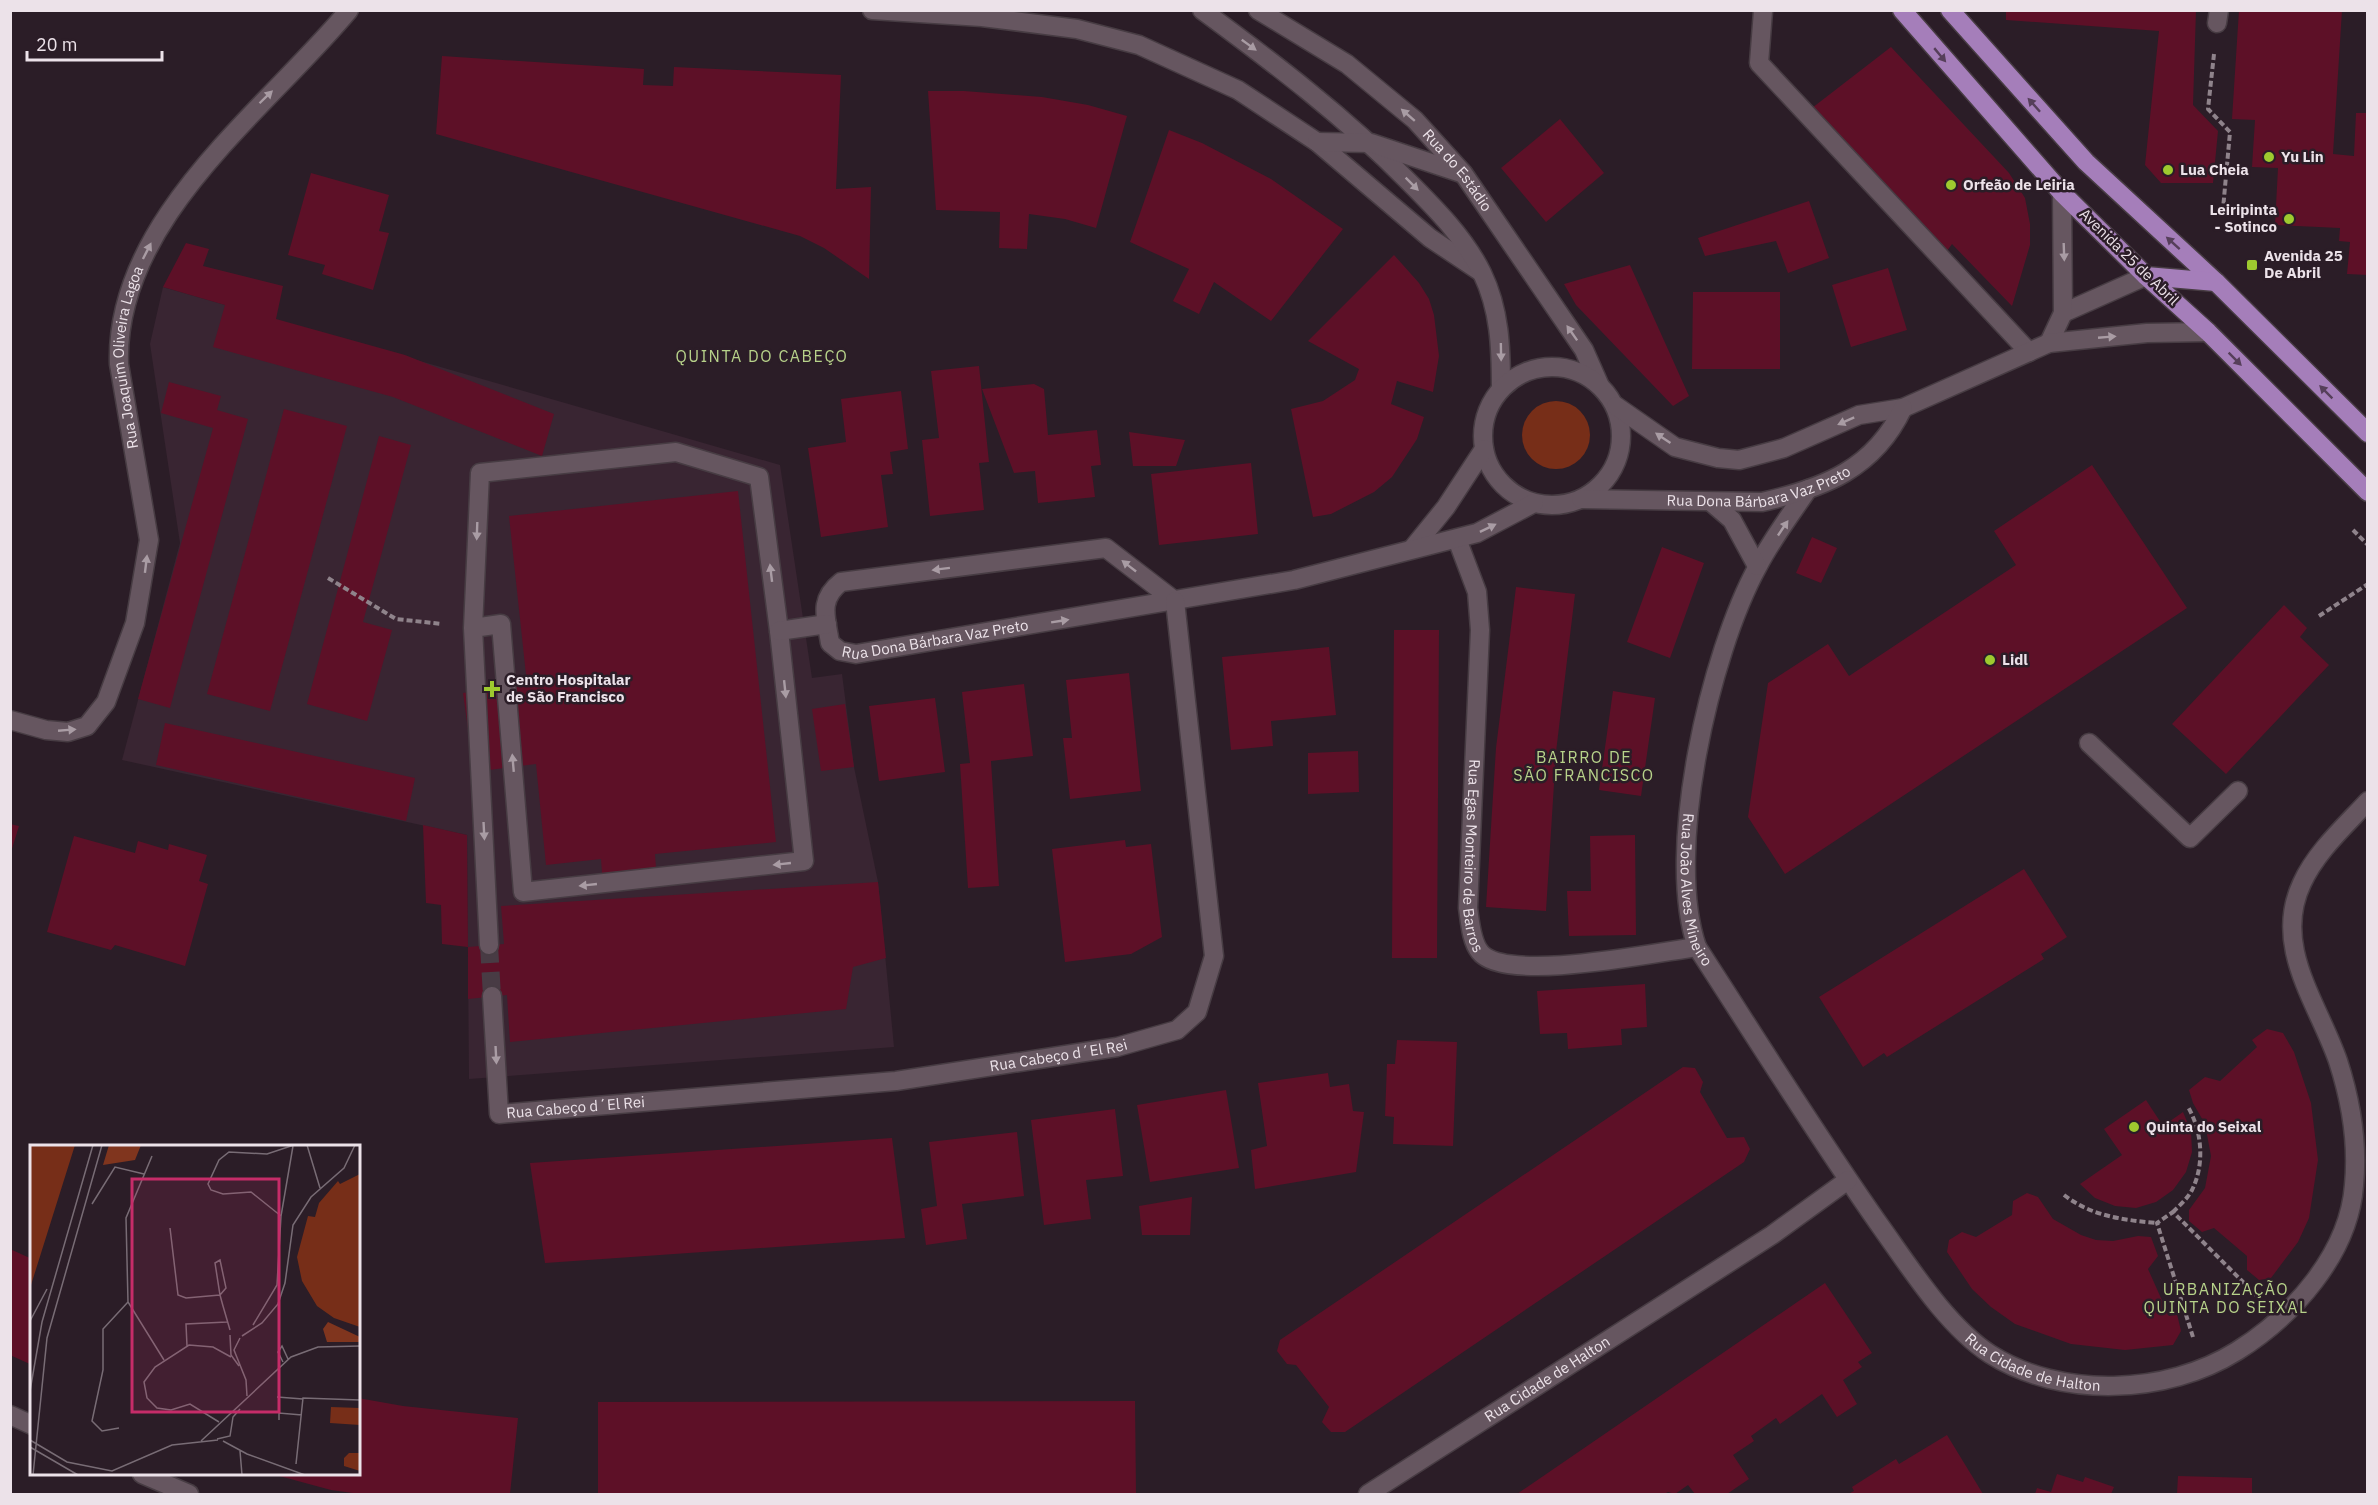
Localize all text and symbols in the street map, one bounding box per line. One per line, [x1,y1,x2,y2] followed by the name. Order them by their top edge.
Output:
[27,24,162,62] scale bar
[36,33,78,56] text: 20 m
[1240,39,1256,51] one-way arrow
[1933,47,1946,62] one-way arrow
[258,91,272,105] one-way arrow
[2028,98,2042,112] one-way arrow
[1401,108,1416,122] one-way arrow
[1419,125,1496,215] street label: Rua do Estádio
[2281,147,2324,166] place label: Yu Lin
[2262,150,2276,164] marker: Yu Lin
[2180,160,2249,179] place label: Lua Cheia
[2161,163,2175,177] marker: Lua Cheia
[1963,175,2075,194] place label: Orfeão de Leiria
[1404,177,1418,191] one-way arrow
[1944,178,1958,192] marker: Orfeão de Leiria
[2209,200,2277,236] place label: Leiripinta - Sotinco
[2076,204,2183,309] street label: Avenida 25 de Abril
[2282,212,2296,226] marker: Leiripinta - Sotinco
[2166,236,2180,250] one-way arrow
[2060,242,2069,261] one-way arrow
[143,243,152,260] one-way arrow
[2264,246,2343,282] place label: Avenida 25 De Abril
[2245,258,2259,272] marker: Avenida 25 De Abril
[109,263,147,450] street label: Rua Joaquim Oliveira Lagoa
[1567,325,1578,341] one-way arrow
[2098,332,2117,342] one-way arrow
[1496,342,1506,361] one-way arrow
[676,346,848,366] district label: QUINTA DO CABEÇO
[2228,351,2242,365] one-way arrow
[2320,385,2334,399] one-way arrow
[1837,416,1855,426] one-way arrow
[1655,432,1671,444] one-way arrow
[1666,461,1854,512] street label: Rua Dona Bárbara Vaz Preto
[1777,519,1788,536] one-way arrow
[473,522,482,541] one-way arrow
[1479,523,1497,533] one-way arrow
[141,555,151,574] one-way arrow
[1121,559,1137,572] one-way arrow
[767,563,776,582] one-way arrow
[932,564,951,574] one-way arrow
[840,615,1030,664] street label: Rua Dona Bárbara Vaz Preto
[1050,616,1069,625] one-way arrow
[2002,650,2028,669] place label: Lidl
[1983,653,1997,667] marker: Lidl
[506,670,631,706] place label: Centro Hospitalar de São Francisco
[483,680,501,698] marker: Centro Hospitalar de São Francisco
[780,680,790,699] one-way arrow
[58,725,77,735] one-way arrow
[1513,747,1655,785] district label: BAIRRO DE SÃO FRANCISCO
[508,753,517,772] one-way arrow
[1459,759,1488,956] street label: Rua Egas Monteiro de Barros
[1677,812,1717,970] street label: Rua João Alves Mineiro
[479,821,488,840] one-way arrow
[772,859,791,868] one-way arrow
[578,880,597,890] one-way arrow
[988,1035,1129,1075] street label: Rua Cabeço d´El Rei
[491,1045,500,1064] one-way arrow
[505,1092,646,1122] street label: Rua Cabeço d´El Rei
[2146,1117,2262,1136] place label: Quinta do Seixal
[2127,1120,2141,1134] marker: Quinta do Seixal
[30,1145,360,1475] inset map
[2143,1279,2309,1317] district label: URBANIZAÇÃO QUINTA DO SEIXAL
[1961,1329,2101,1395] street label: Rua Cidade de Halton
[1481,1331,1613,1426] street label: Rua Cidade de Halton

